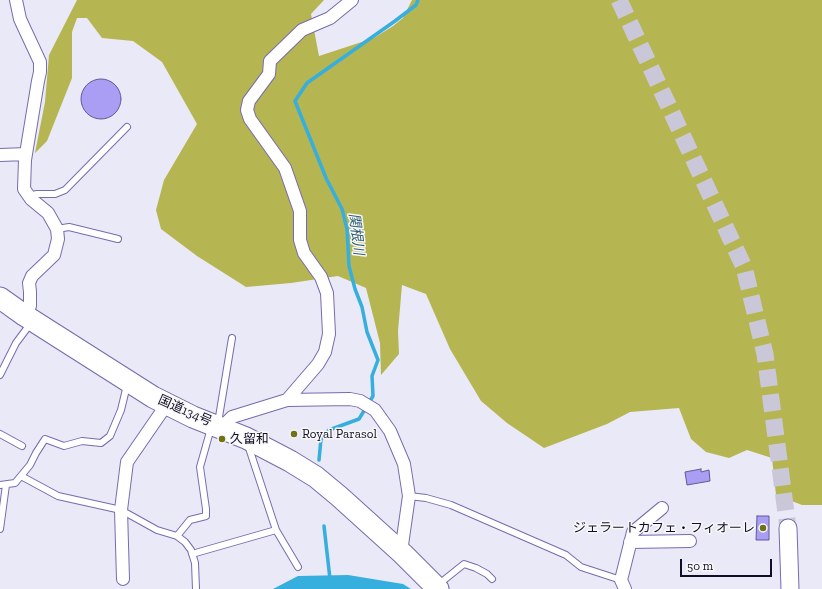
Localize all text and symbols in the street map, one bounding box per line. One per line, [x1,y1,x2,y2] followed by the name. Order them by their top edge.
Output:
[345,212,367,256] water label: 関根川
[156,392,214,430] street label: 国道134号
[302,426,377,442] place label: Royal Parasol
[289,429,299,439] marker: Royal Parasol
[230,431,269,447] place label: 久留和
[217,434,227,444] marker: 久留和
[573,520,755,536] place label: ジェラートカフェ・フィオーレ
[758,523,768,533] marker: ジェラートカフェ・フィオーレ
[682,551,774,577] scale bar
[687,559,713,573] text: 50 m

